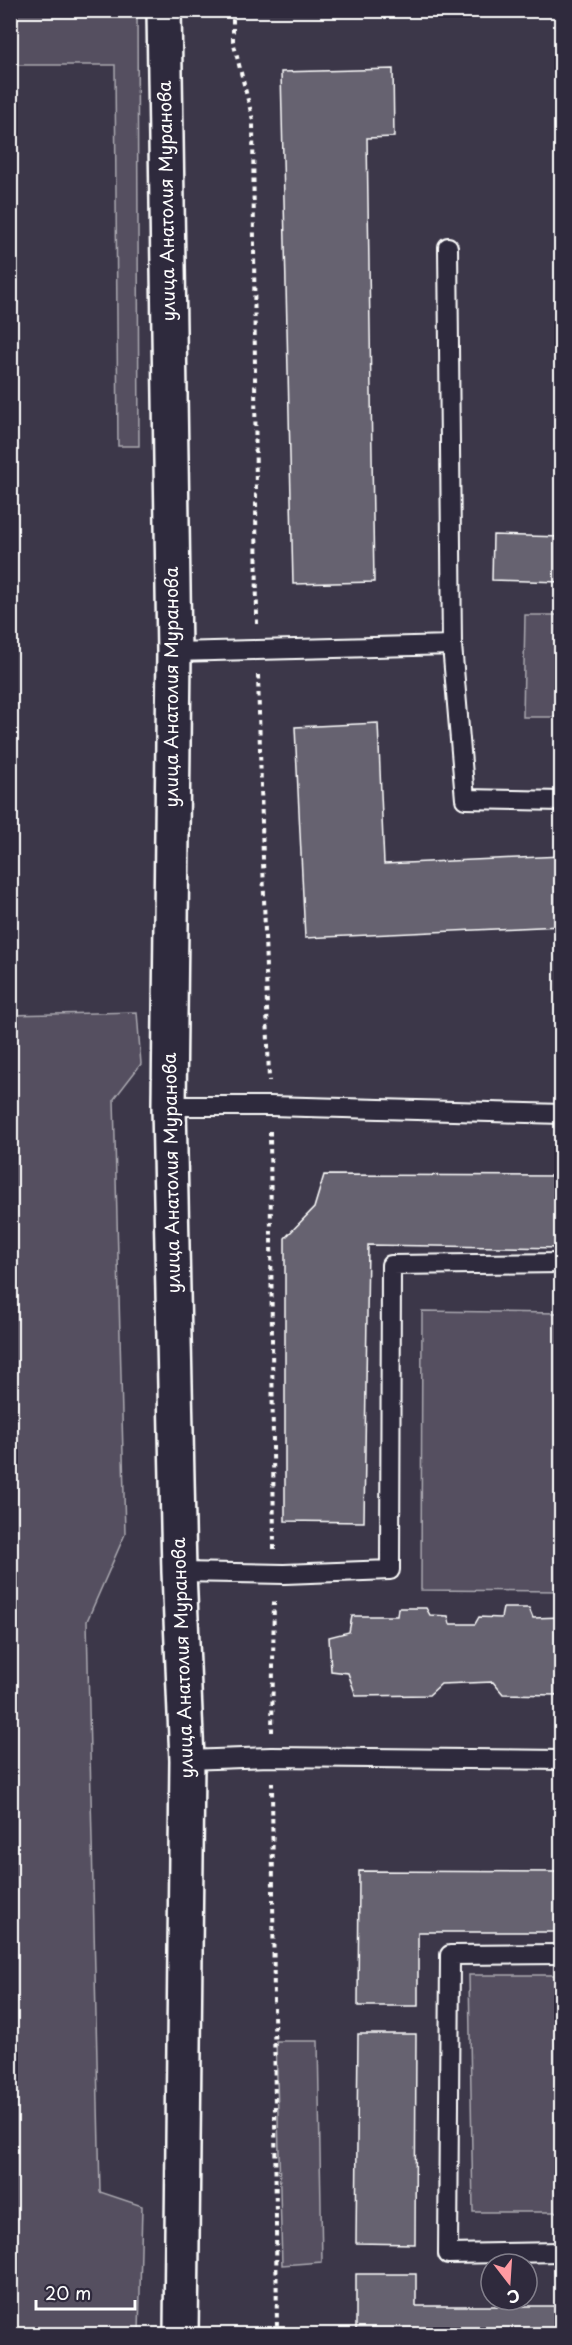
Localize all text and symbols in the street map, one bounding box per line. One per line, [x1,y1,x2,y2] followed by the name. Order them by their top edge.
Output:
[150,80,181,322] street label: улица Анатолия Муранова
[157,566,184,807] street label: улица Анатолия Муранова
[155,1052,186,1294] street label: улица Анатолия Муранова
[164,1536,199,1779] street label: улица Анатолия Муранова
[479,2252,539,2312] north arrow
[36,2273,135,2311] scale bar
[45,2279,91,2306] text: 20 m
[504,2284,523,2311] text: С

